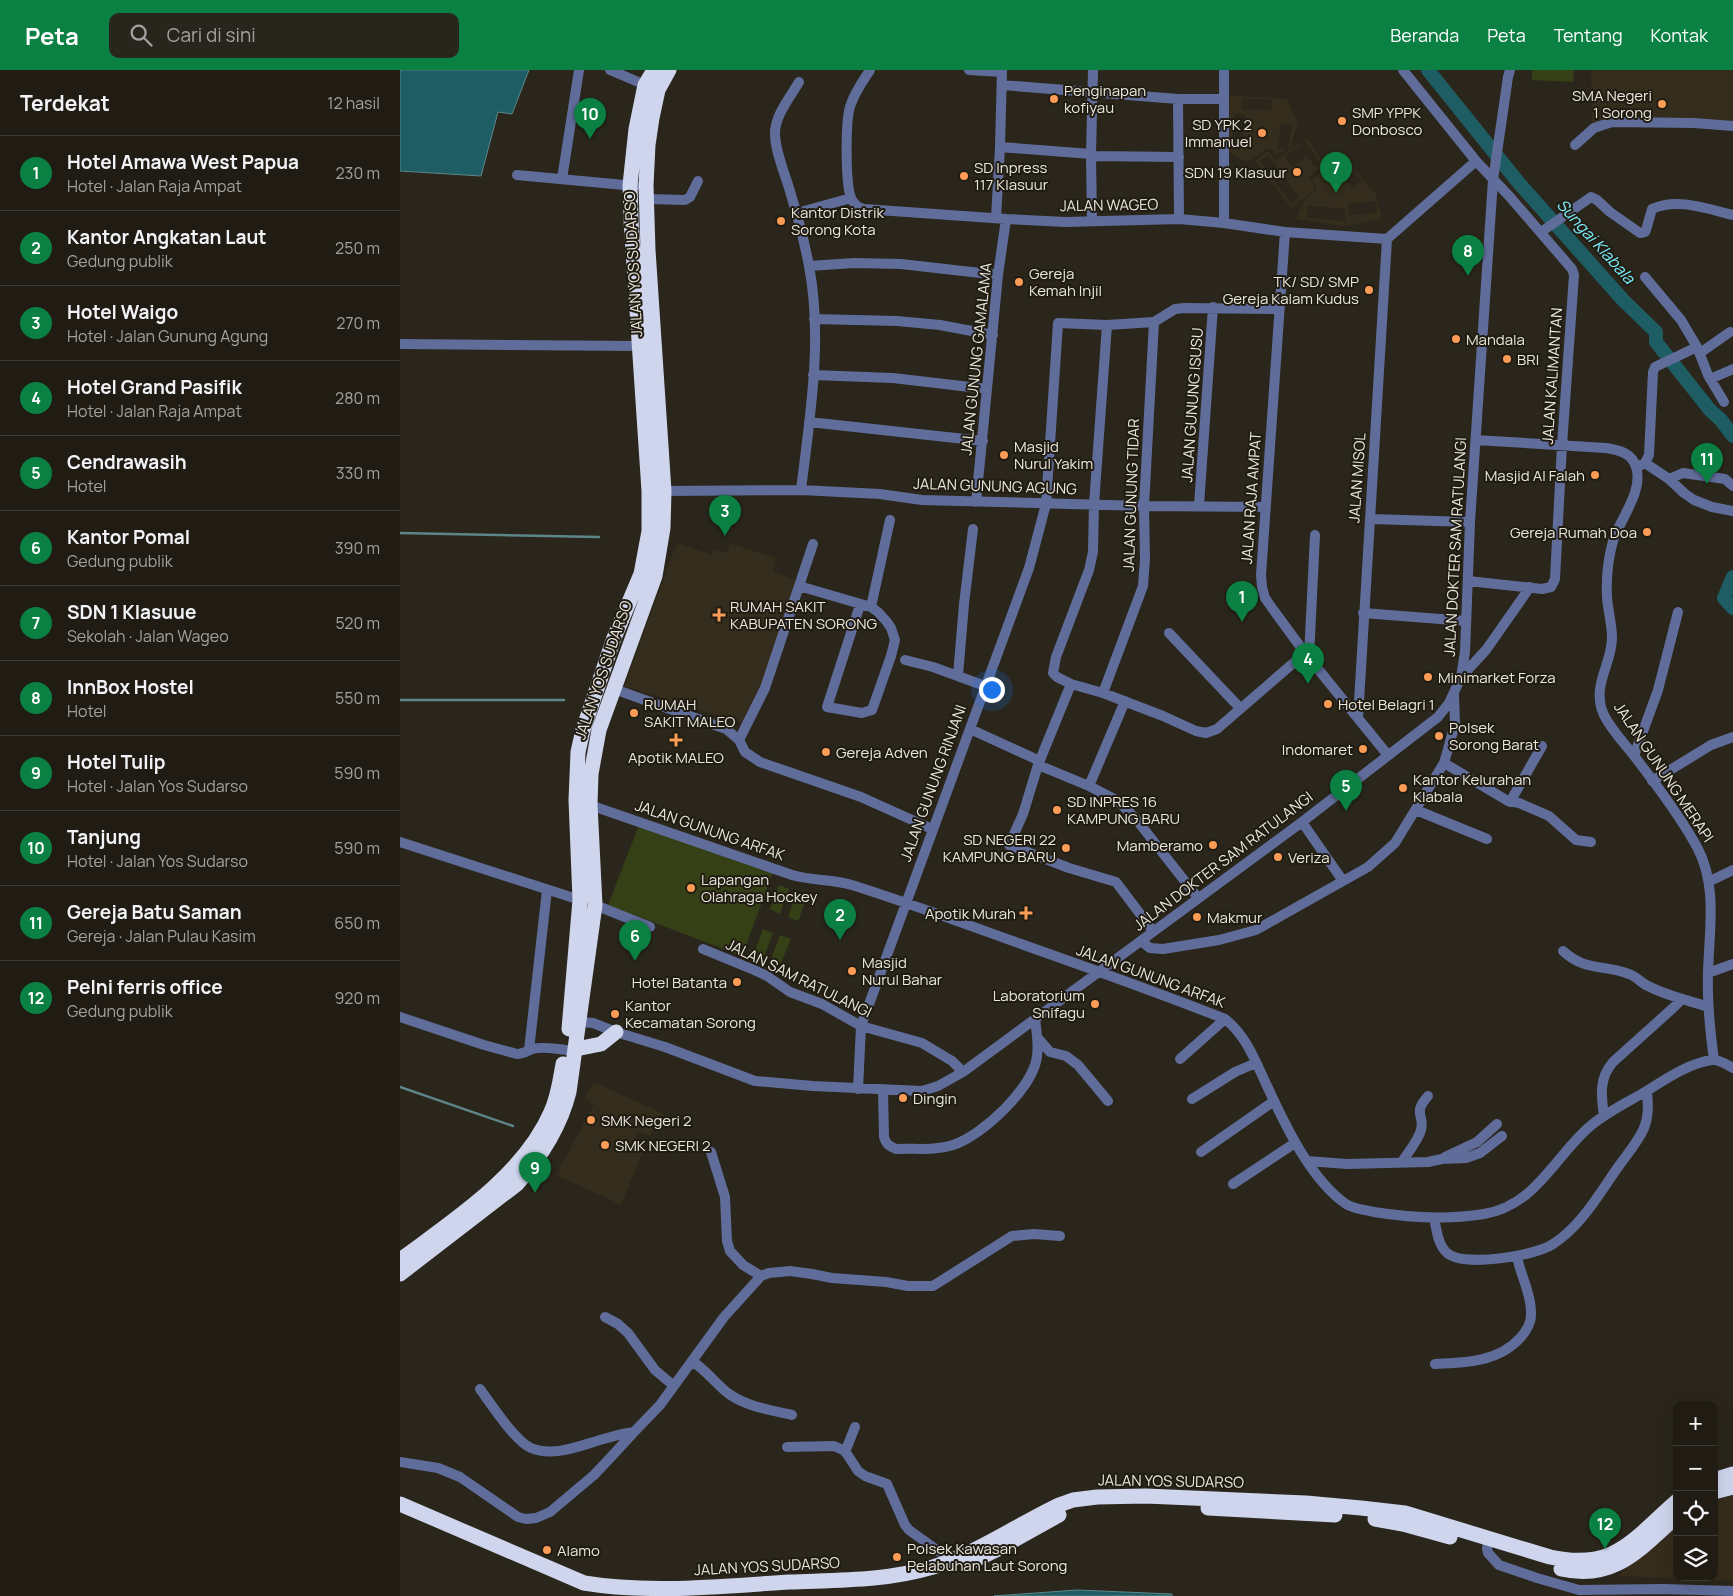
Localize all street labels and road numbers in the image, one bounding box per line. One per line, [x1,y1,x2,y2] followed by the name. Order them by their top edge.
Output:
[619,190,647,337] street label: JALAN YOS SUDARSO
[1060,194,1158,216] street label: JALAN WAGEO
[955,261,997,456] street label: JALAN GUNUNG GAMALAMA
[1537,307,1567,445] street label: JALAN KALIMANTAN
[1176,327,1208,483] street label: JALAN GUNUNG ISUSU
[1118,418,1144,572] street label: JALAN GUNUNG TIDAR
[1236,431,1266,565] street label: JALAN RAJA AMPAT
[1343,432,1371,524] street label: JALAN MISOL
[1439,437,1471,657] street label: JALAN DOKTER SAM RATULANGI
[913,473,1077,499] street label: JALAN GUNUNG AGUNG
[569,597,637,742] street label: JALAN YOS SUDARSO
[1609,698,1719,846] street label: JALAN GUNUNG MERAPI
[895,702,971,864] street label: JALAN GUNUNG RINJANI
[1129,786,1317,936] street label: JALAN DOKTER SAM RATULANGI
[632,794,788,866] street label: JALAN GUNUNG ARFAK
[723,933,875,1023] street label: JALAN SAM RATULANGI
[1074,939,1228,1013] street label: JALAN GUNUNG ARFAK
[1098,1469,1244,1493] street label: JALAN YOS SUDARSO
[694,1552,841,1580] street label: JALAN YOS SUDARSO

